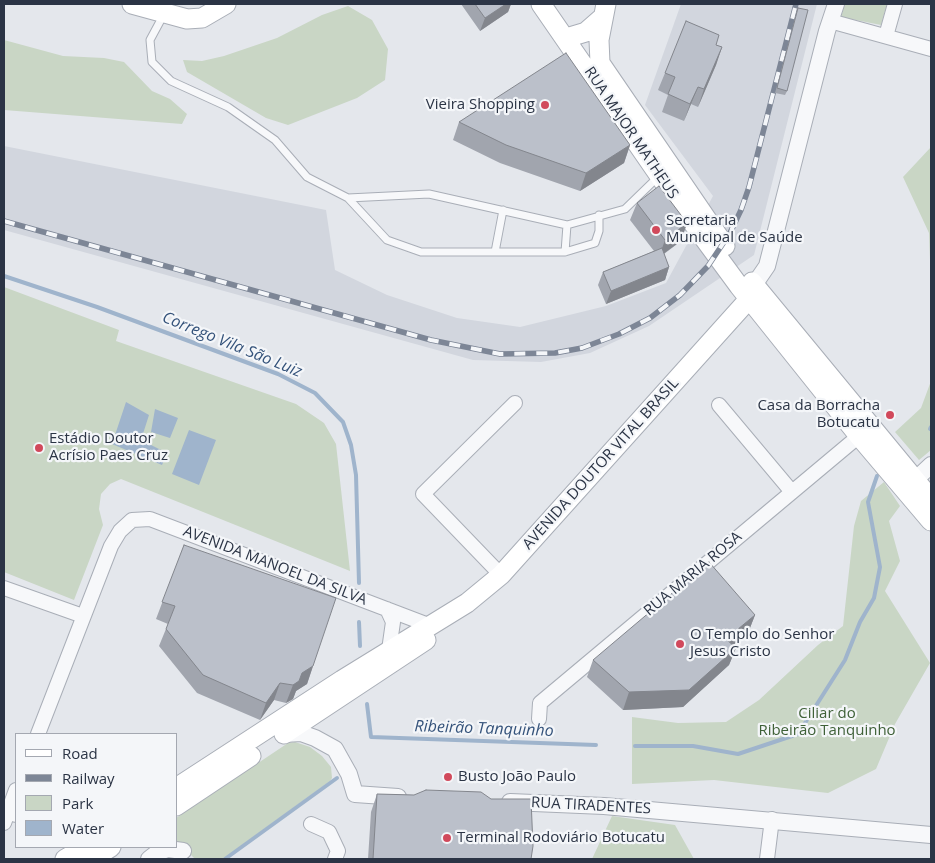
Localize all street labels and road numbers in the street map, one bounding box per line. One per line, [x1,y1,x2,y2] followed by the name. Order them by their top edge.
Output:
[580,64,682,202] street label: RUA MAJOR MATHEUS
[519,375,683,553] street label: AVENIDA DOUTOR VITAL BRASIL
[181,523,369,609] street label: AVENIDA MANOEL DA SILVA
[640,528,746,620] street label: RUA MARIA ROSA
[531,794,651,818] street label: RUA TIRADENTES

